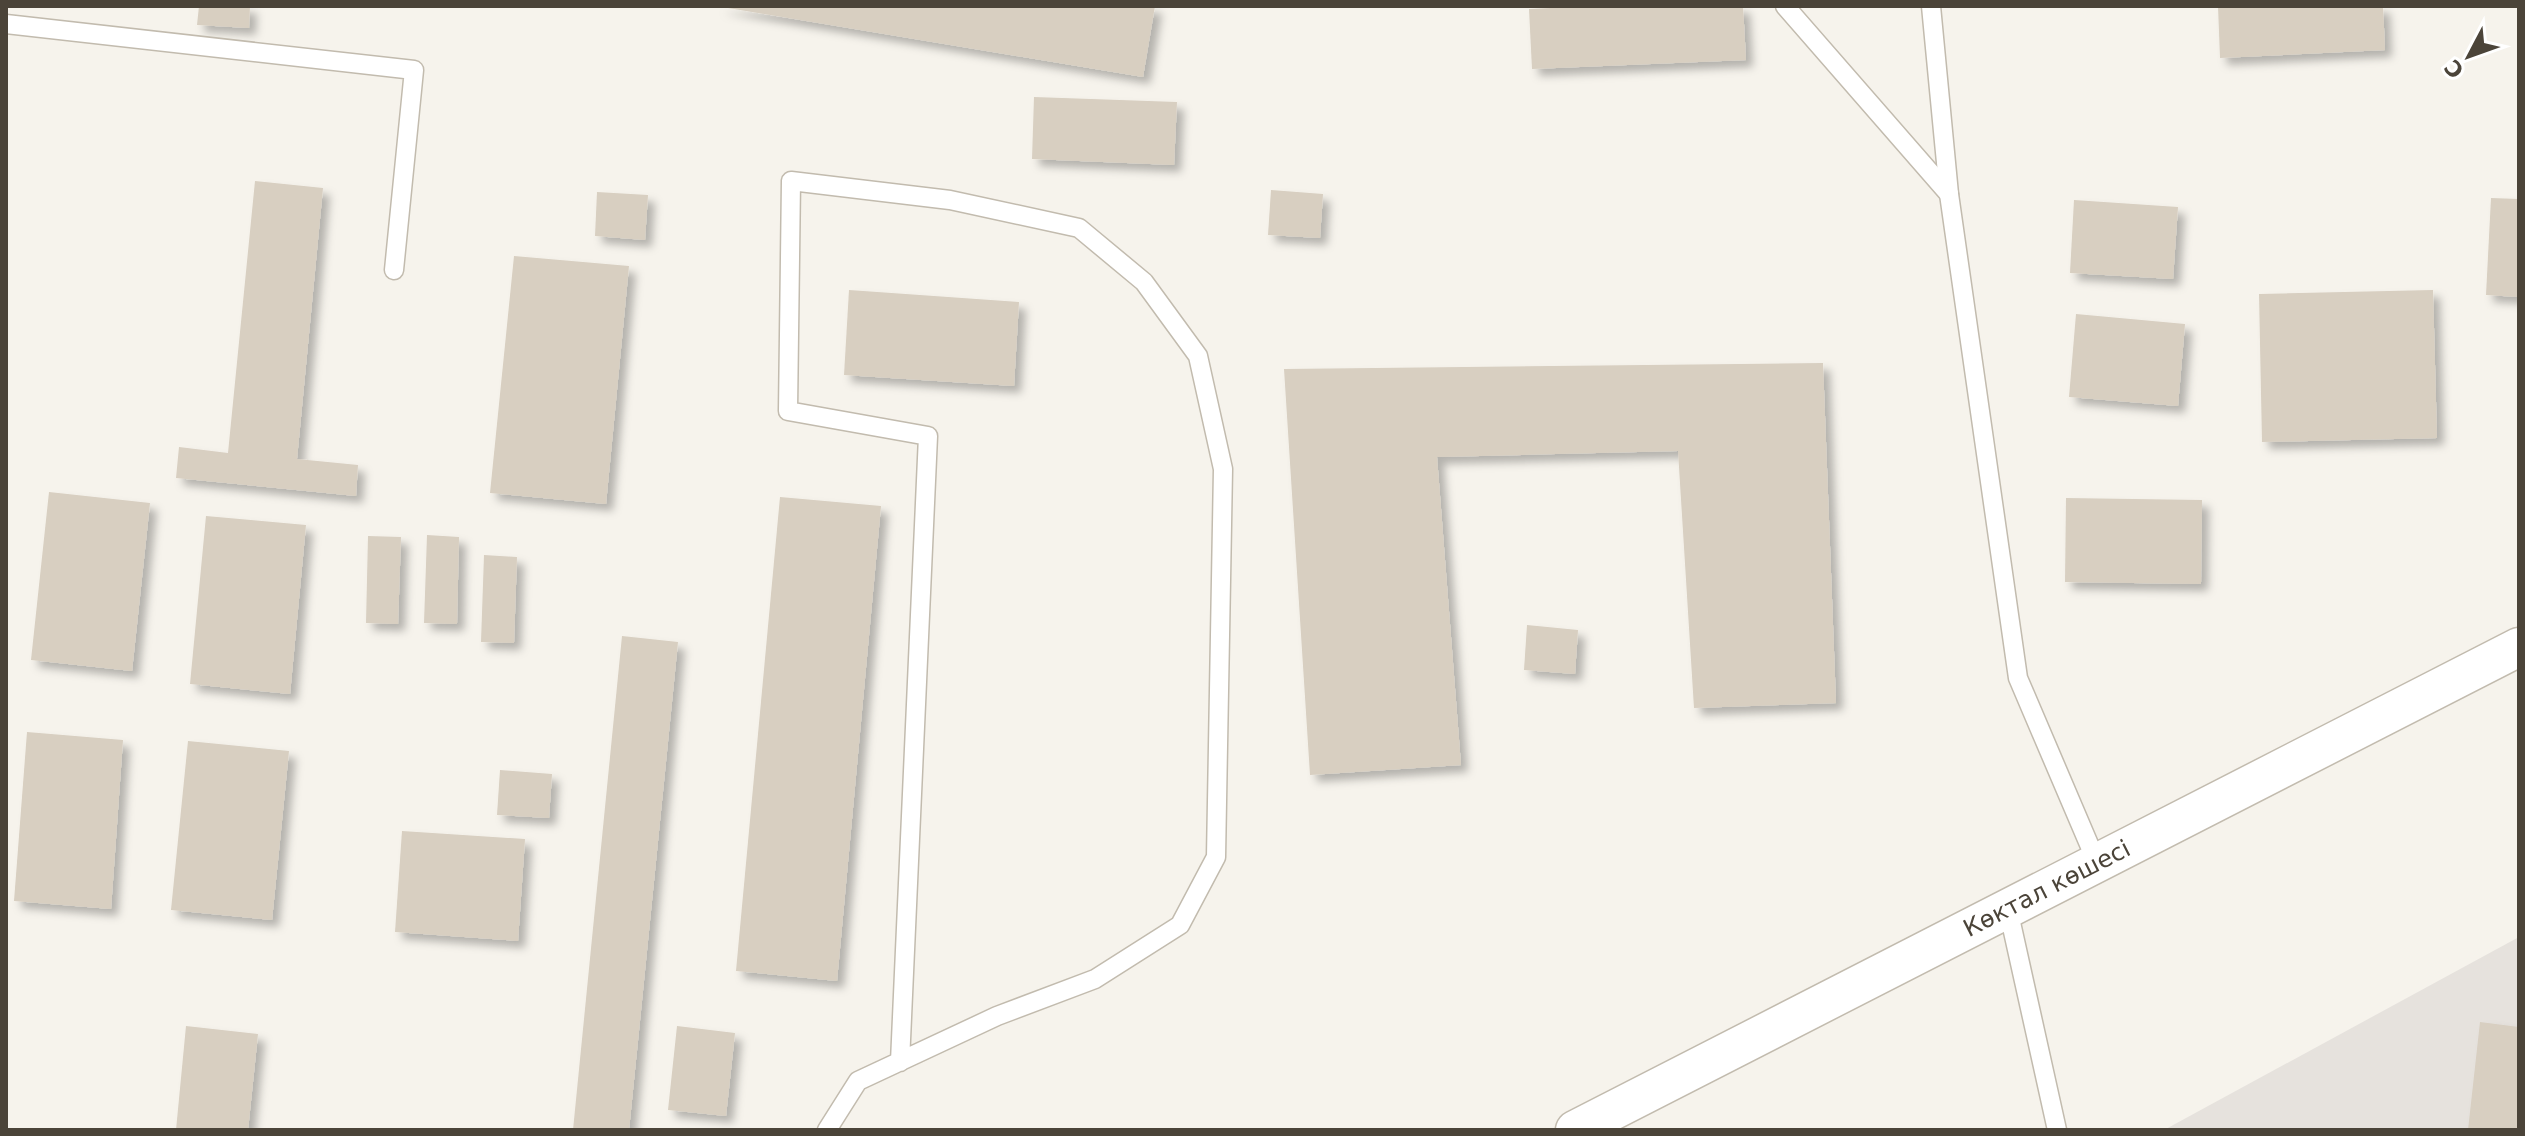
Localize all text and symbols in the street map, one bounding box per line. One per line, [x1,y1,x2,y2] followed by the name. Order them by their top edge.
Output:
[2429,16,2509,96] north arrow
[2440,54,2469,83] text: С
[1959,834,2135,943] street label: Көктал көшесі

